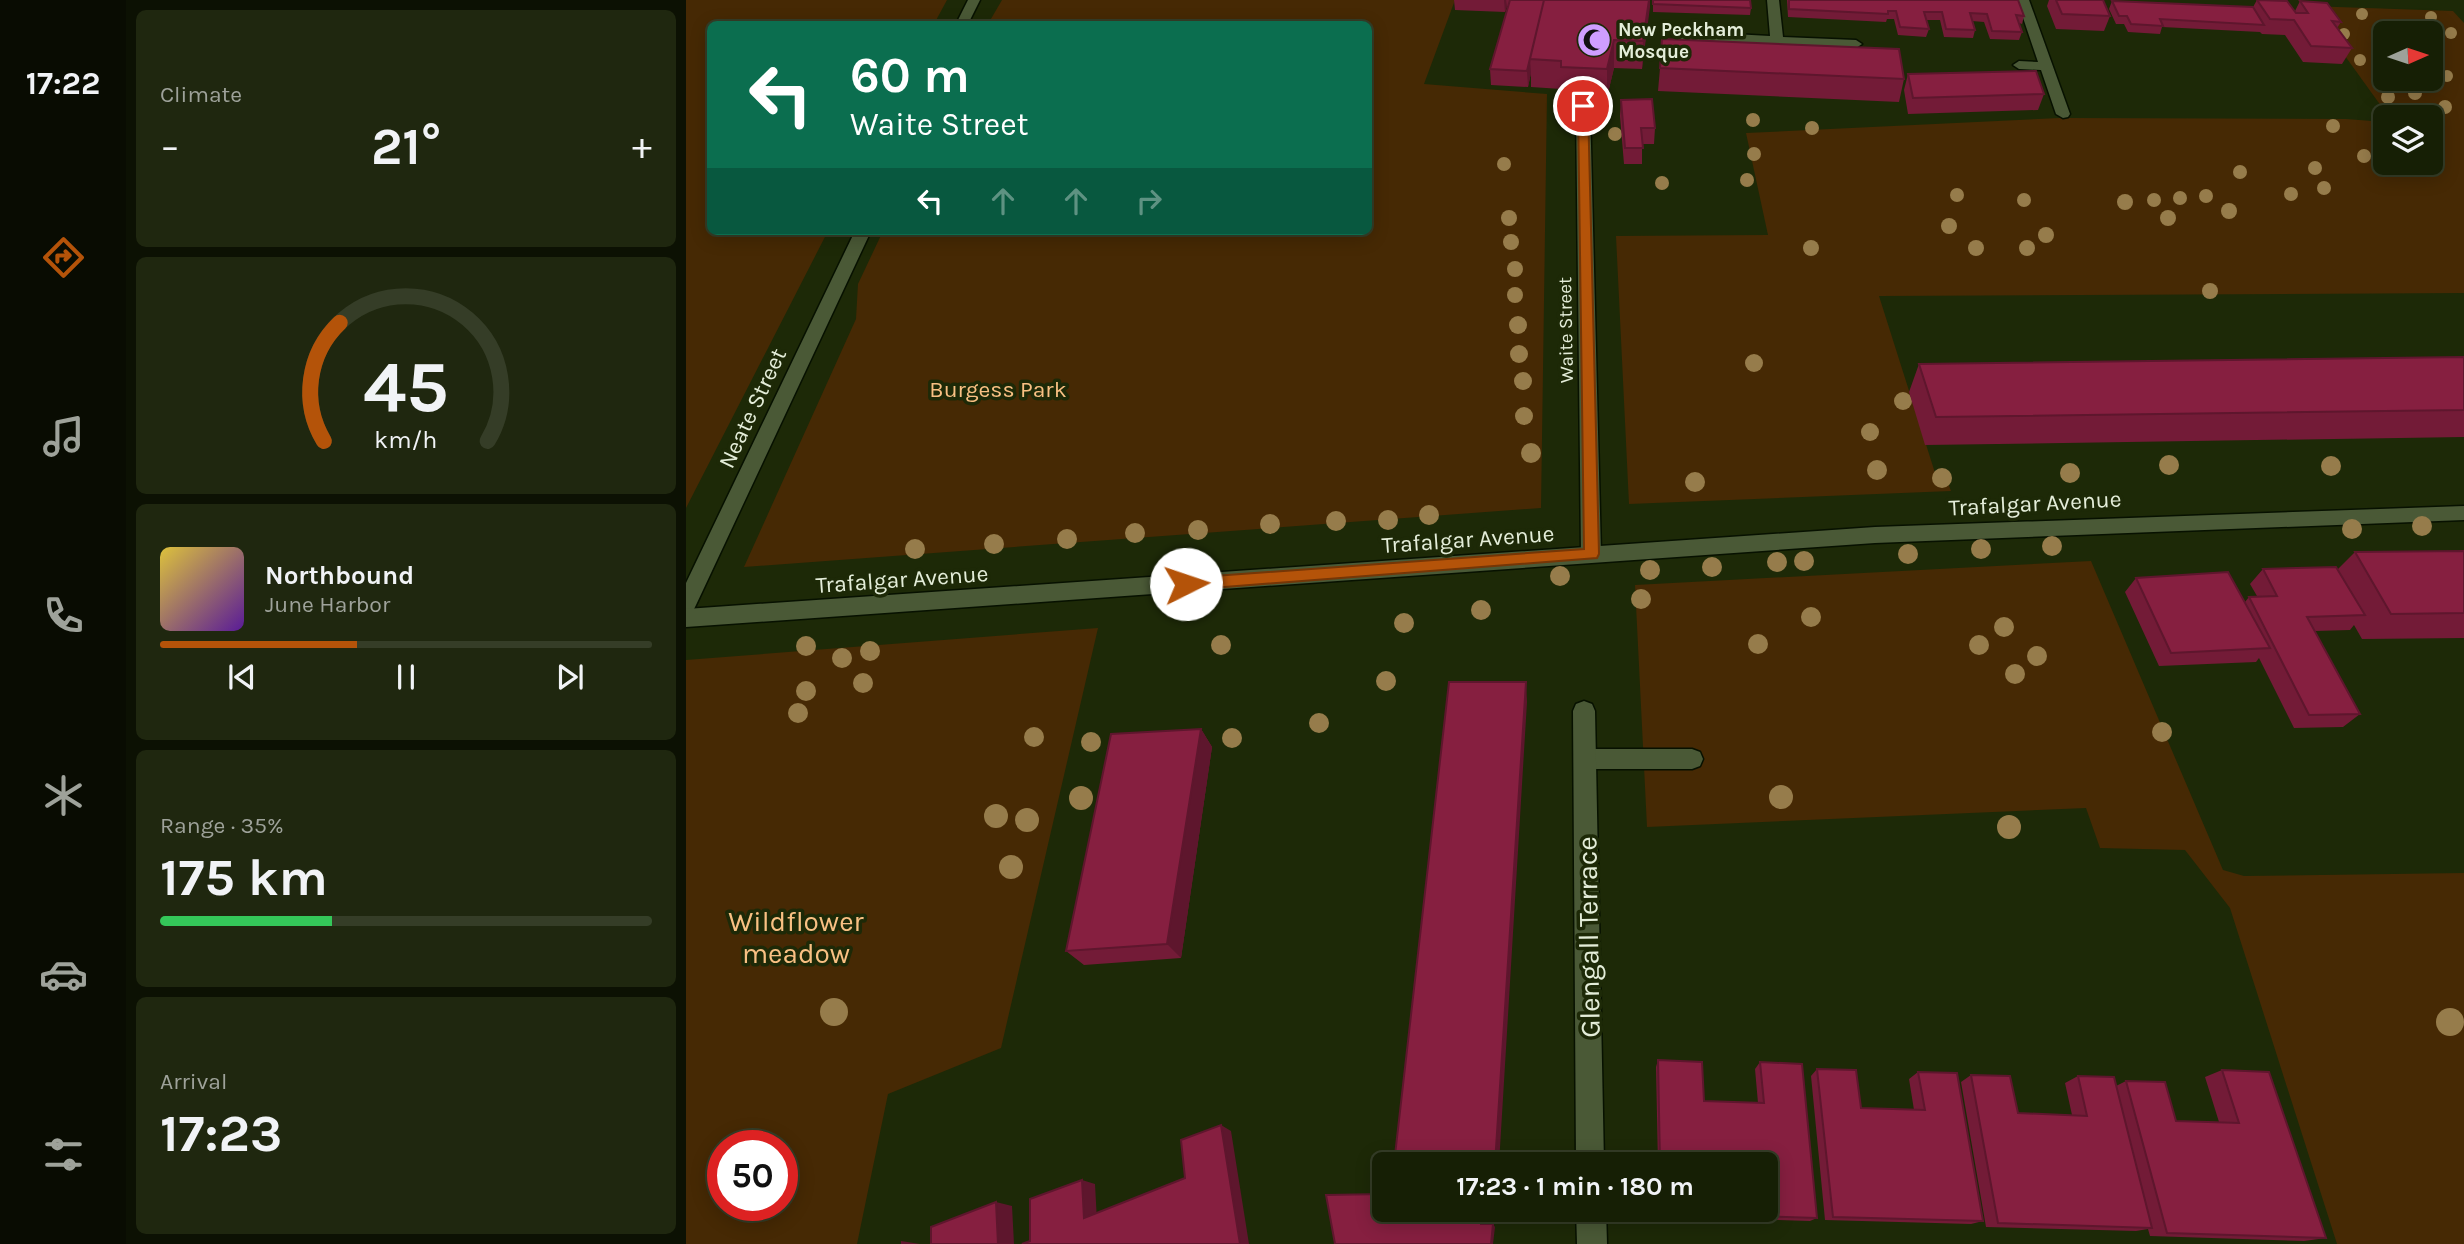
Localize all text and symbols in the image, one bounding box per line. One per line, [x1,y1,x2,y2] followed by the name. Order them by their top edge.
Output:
[1618,19,1744,63] place label: New Peckham Mosque
[1575,21,1613,59] mosque icon: New Peckham Mosque
[2373,21,2443,91] north arrow
[2373,21,2443,175] map controls
[850,47,970,104] text: 60 m
[735,49,826,140] icon: left
[26,65,100,102] text: 17:22
[1553,76,1613,136] pin
[160,81,242,108] text: Climate
[1564,87,1602,125] icon: arrive
[2373,105,2443,175] button: layers
[850,106,1029,143] text: Waite Street
[371,116,441,177] text: 21°
[160,124,180,169] text: −
[632,124,652,169] text: +
[911,182,949,220] icon: left
[984,182,1022,220] icon: ahead
[1057,182,1095,220] icon: ahead
[1130,182,1168,220] icon: right
[39,233,88,282] icon: directions
[1554,277,1578,383] street label: Waite Street
[713,344,792,472] street label: Neate Street
[363,345,449,430] text: 45
[929,376,1067,403] park label: Burgess Park
[39,412,88,461] icon: music
[374,425,438,454] text: km/h
[1948,485,2122,522] street label: Trafalgar Avenue
[1381,520,1555,559] street label: Trafalgar Avenue
[1149,547,1223,621] position arrow
[265,560,414,591] text: Northbound
[815,560,989,599] street label: Trafalgar Avenue
[39,591,88,640] icon: phone
[265,591,390,618] text: June Harbor
[223,658,261,696] icon: previous
[387,658,425,696] icon: pause
[551,658,589,696] icon: next
[39,771,88,820] icon: climate
[160,812,284,839] text: Range · 35%
[1570,836,1607,1038] street label: Glengall Terrace
[160,847,328,908] text: 175 km
[728,905,865,970] park label: Wildflower meadow
[39,950,88,999] icon: car
[160,1068,227,1095] text: Arrival
[160,1103,282,1164] text: 17:23
[39,1130,88,1179] icon: filters
[707,1130,798,1221] speed limit sign: 50
[1456,1171,1694,1202] text: 17:23 · 1 min · 180 m

